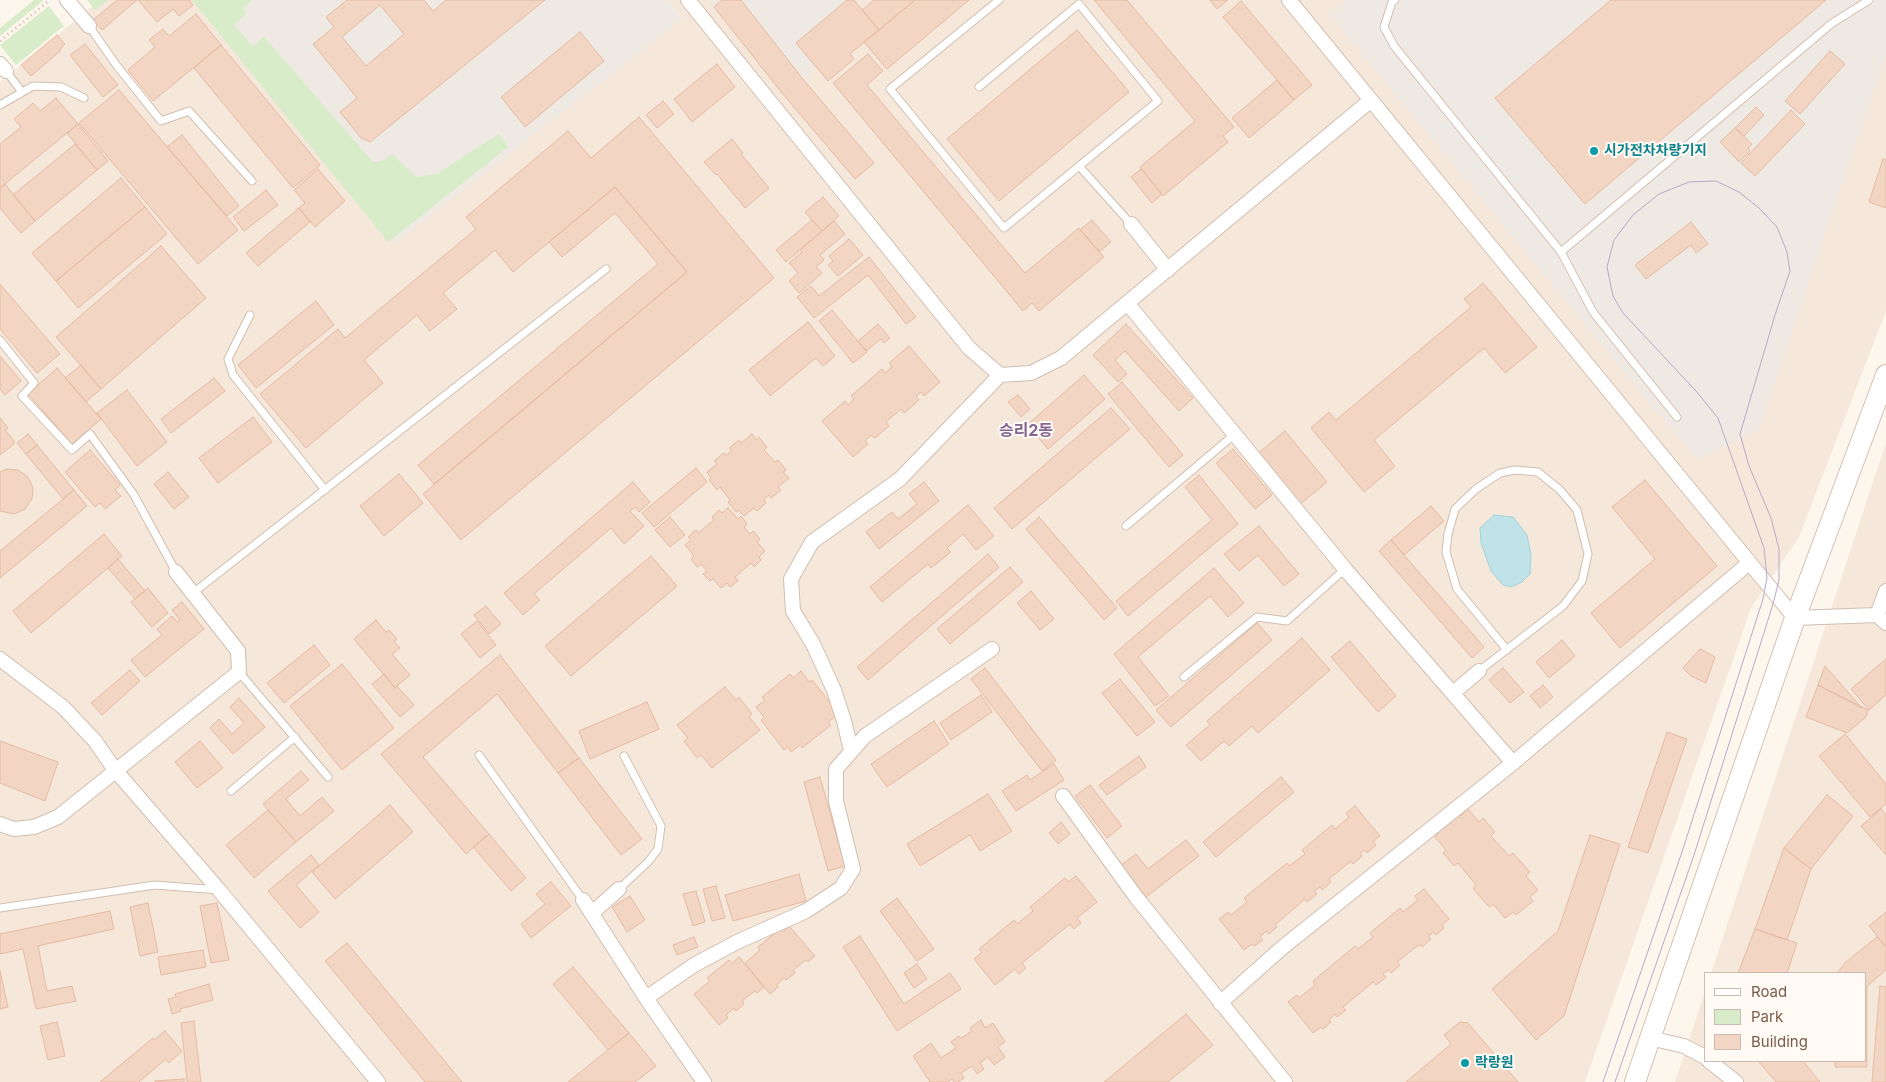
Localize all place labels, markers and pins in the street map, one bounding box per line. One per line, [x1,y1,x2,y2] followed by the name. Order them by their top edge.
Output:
[1604,143,1707,159] place label: 시가전차차량기지
[1588,145,1600,157] marker: 시가전차차량기지
[1475,1055,1514,1071] place label: 락랑원
[1459,1057,1471,1069] marker: 락랑원

